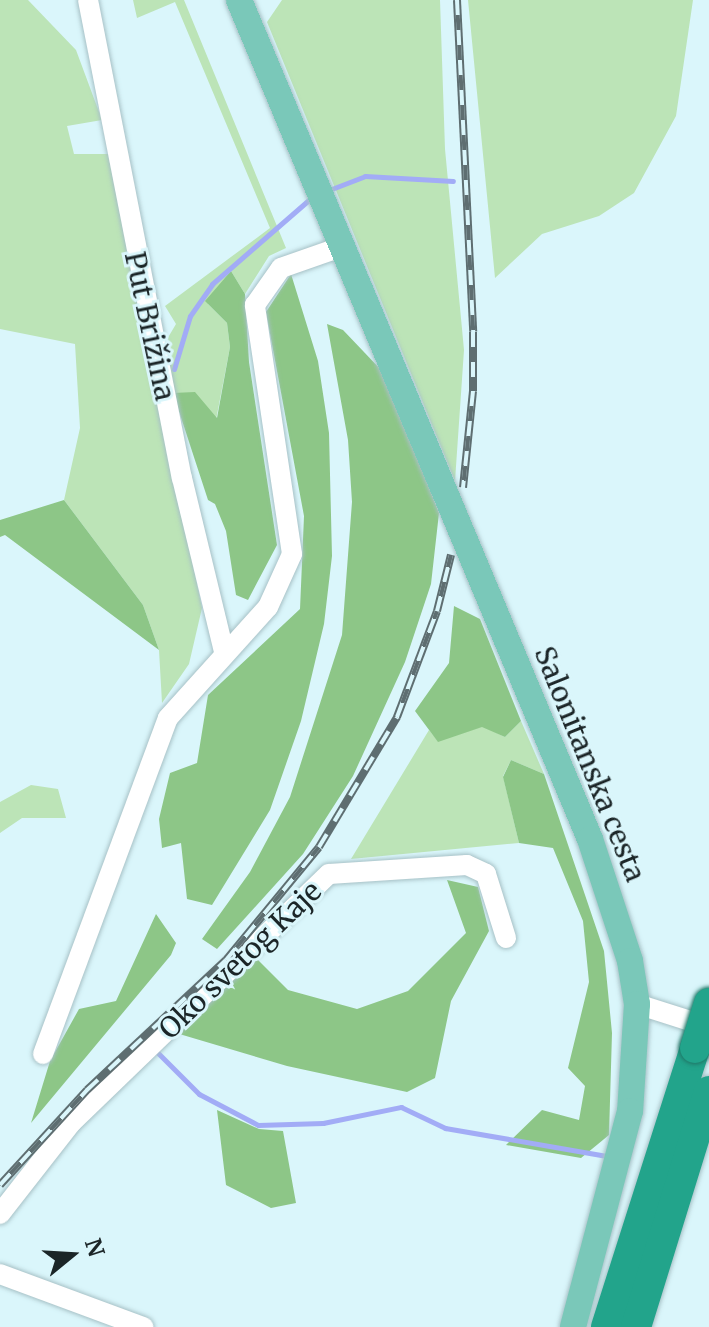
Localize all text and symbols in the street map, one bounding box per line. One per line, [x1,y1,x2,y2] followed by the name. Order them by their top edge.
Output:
[118,249,182,403] street label: Put Brižina
[527,642,653,886] street label: Salonitanska cesta
[152,874,328,1046] street label: Oko svetog Kaje
[32,1215,112,1295] north arrow
[79,1235,111,1260] text: N

